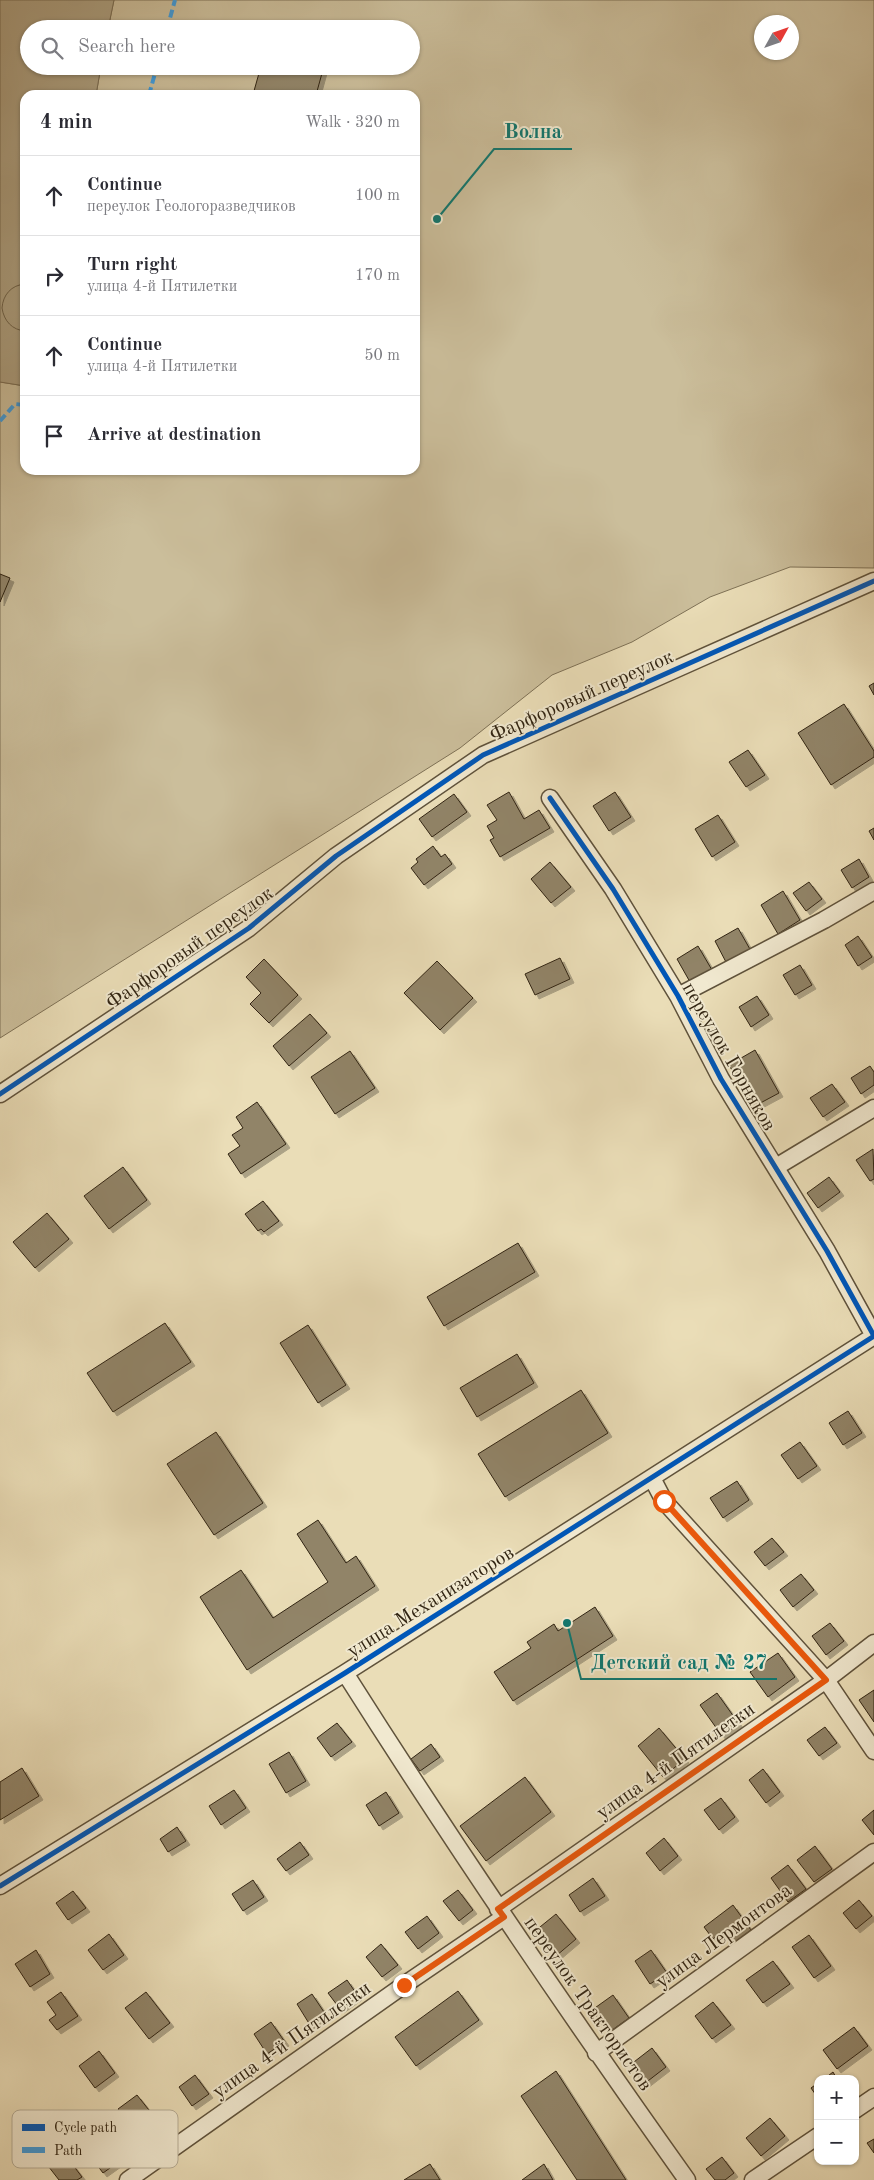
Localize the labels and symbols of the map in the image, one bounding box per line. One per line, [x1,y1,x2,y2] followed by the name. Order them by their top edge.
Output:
[754,15,799,60] north arrow
[494,113,572,149] callout: Волна
[504,122,563,143] text: Волна
[487,647,677,746] street label: Фарфоровый переулок
[103,883,277,1014] street label: Фарфоровый переулок
[678,979,779,1135] street label: переулок Горняков
[653,1490,676,1513] route start
[344,1543,518,1662] street label: улица Механизаторов
[581,1643,777,1679] callout: Детский сад № 27
[591,1653,767,1674] text: Детский сад № 27
[593,1700,759,1824] street label: улица 4-й Пятилетки
[652,1881,796,1993] street label: улица Лермонтова
[520,1913,655,2095] street label: переулок Трактористов
[393,1974,416,1997] route end
[209,1979,375,2103] street label: улица 4-й Пятилетки
[12,2110,178,2168] legend
[54,2121,117,2135] text: Cycle path
[54,2144,83,2158] text: Path

